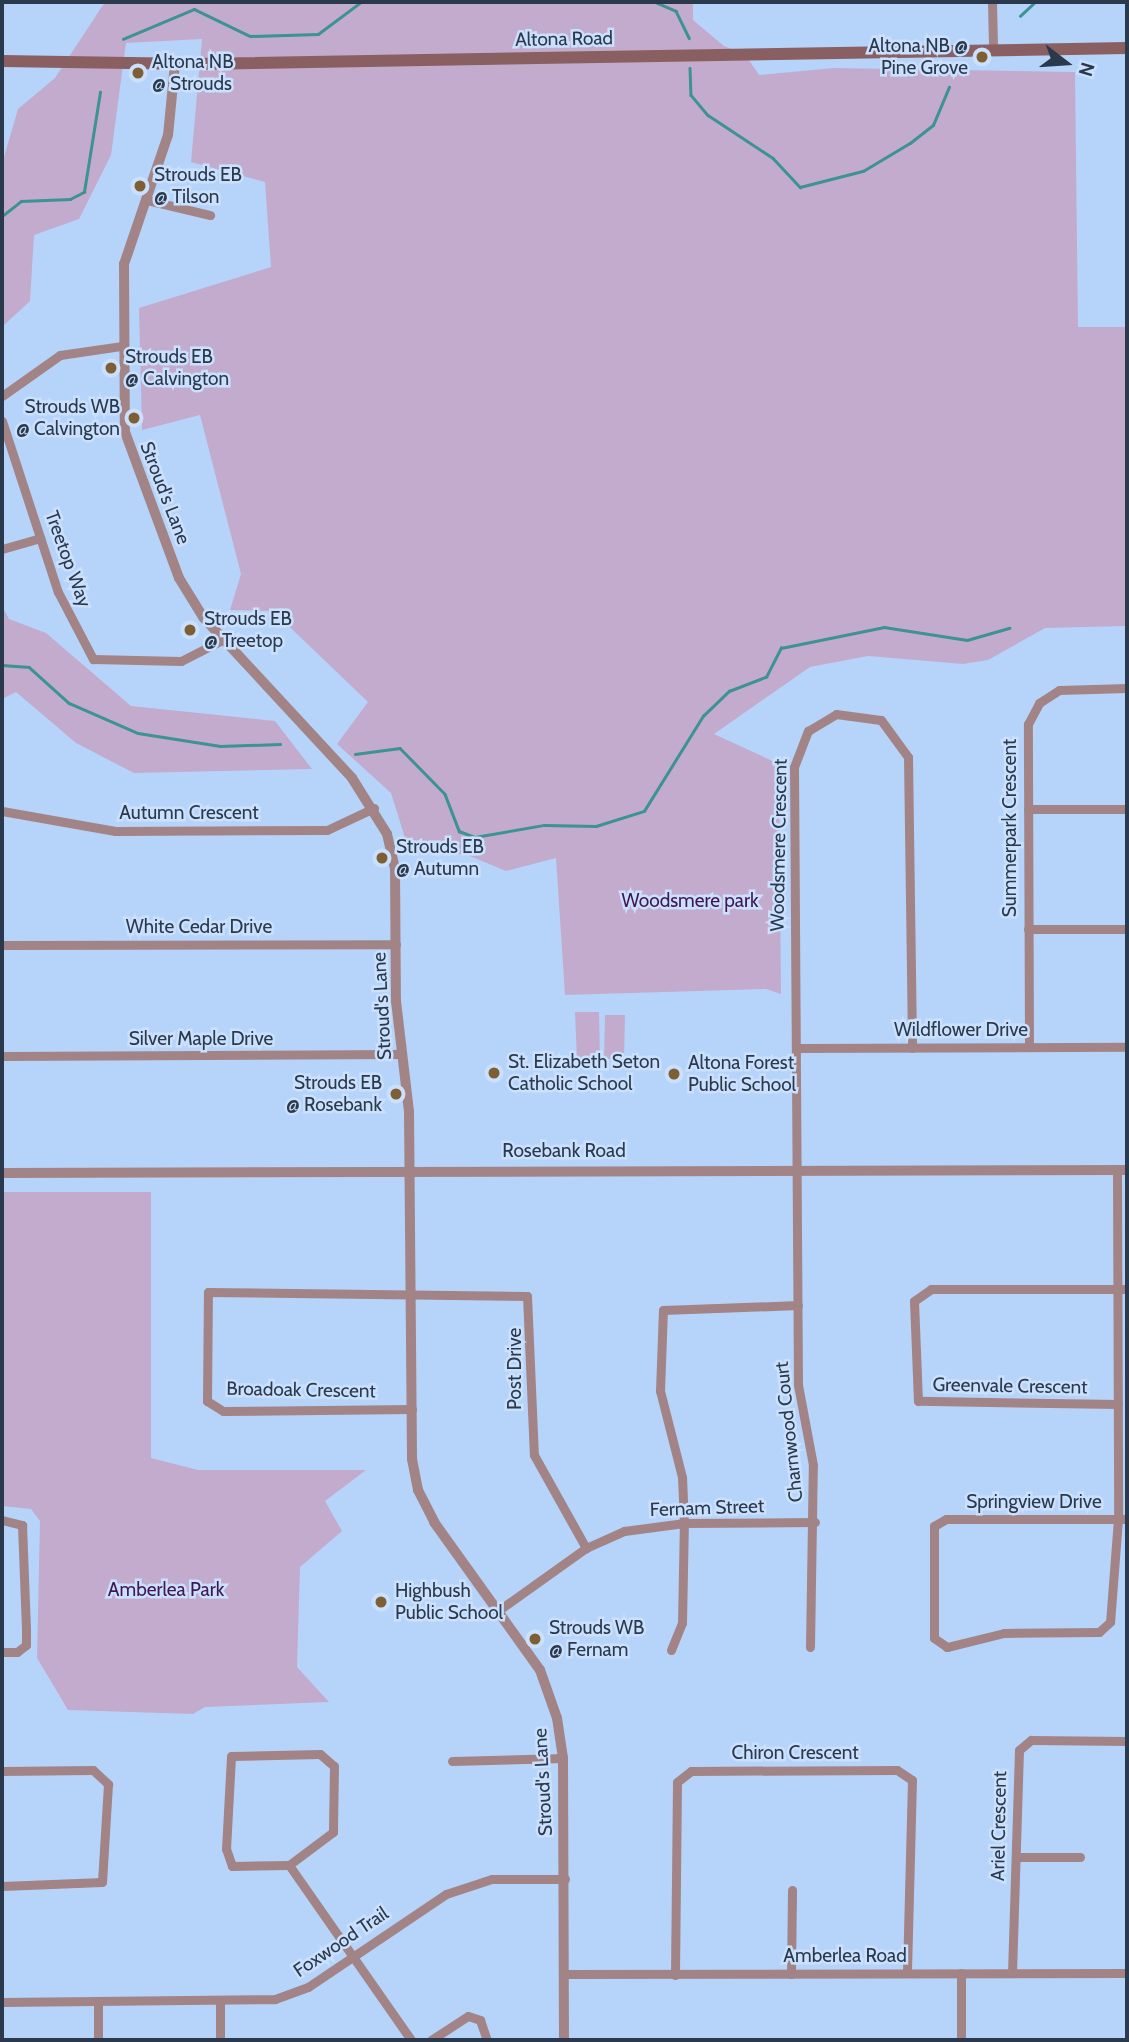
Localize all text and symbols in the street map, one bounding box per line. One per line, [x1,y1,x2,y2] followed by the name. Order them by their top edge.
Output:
[515,27,613,51] street label: Altona Road
[1031,28,1101,98] north arrow
[868,35,968,79] place label: Altona NB @ Pine Grove
[974,49,990,65] marker: Altona NB @ Pine Grove
[152,51,233,95] place label: Altona NB @ Strouds
[1074,59,1100,79] text: N
[130,65,146,81] marker: Altona NB @ Strouds
[154,164,242,208] place label: Strouds EB @ Tilson
[132,178,148,194] marker: Strouds EB @ Tilson
[125,346,229,390] place label: Strouds EB @ Calvington
[103,360,119,376] marker: Strouds EB @ Calvington
[16,396,120,440] place label: Strouds WB @ Calvington
[126,410,142,426] marker: Strouds WB @ Calvington
[135,438,195,548] street label: Stroud's Lane
[40,508,96,610] street label: Treetop Way
[204,608,292,652] place label: Strouds EB @ Treetop
[182,622,198,638] marker: Strouds EB @ Treetop
[999,739,1021,917] street label: Summerpark Crescent
[766,758,792,932] street label: Woodsmere Crescent
[119,802,259,824] street label: Autumn Crescent
[396,836,484,880] place label: Strouds EB @ Autumn
[374,850,390,866] marker: Strouds EB @ Autumn
[622,890,758,912] park label: Woodsmere park
[126,916,272,938] street label: White Cedar Drive
[368,951,396,1061] street label: Stroud's Lane
[894,1019,1028,1041] street label: Wildflower Drive
[129,1028,273,1050] street label: Silver Maple Drive
[508,1051,660,1095] place label: St. Elizabeth Seton Catholic School
[688,1052,796,1096] place label: Altona Forest Public School
[486,1065,502,1081] marker: St. Elizabeth Seton Catholic School
[666,1066,682,1082] marker: Altona Forest Public School
[286,1072,382,1116] place label: Strouds EB @ Rosebank
[388,1086,404,1102] marker: Strouds EB @ Rosebank
[502,1140,626,1162] street label: Rosebank Road
[504,1328,526,1410] street label: Post Drive
[770,1361,808,1503] street label: Charnwood Court
[932,1373,1088,1399] street label: Greenvale Crescent
[226,1377,376,1403] street label: Broadoak Crescent
[966,1491,1102,1513] street label: Springview Drive
[649,1495,765,1521] street label: Fernam Street
[108,1579,224,1601] park label: Amberlea Park
[395,1580,503,1624] place label: Highbush Public School
[373,1594,389,1610] marker: Highbush Public School
[549,1617,644,1661] place label: Strouds WB @ Fernam
[527,1631,543,1647] marker: Strouds WB @ Fernam
[529,1727,557,1837] street label: Stroud's Lane
[731,1742,859,1764] street label: Chiron Crescent
[987,1771,1011,1881] street label: Ariel Crescent
[289,1902,393,1982] street label: Foxwood Trail
[783,1945,907,1967] street label: Amberlea Road

